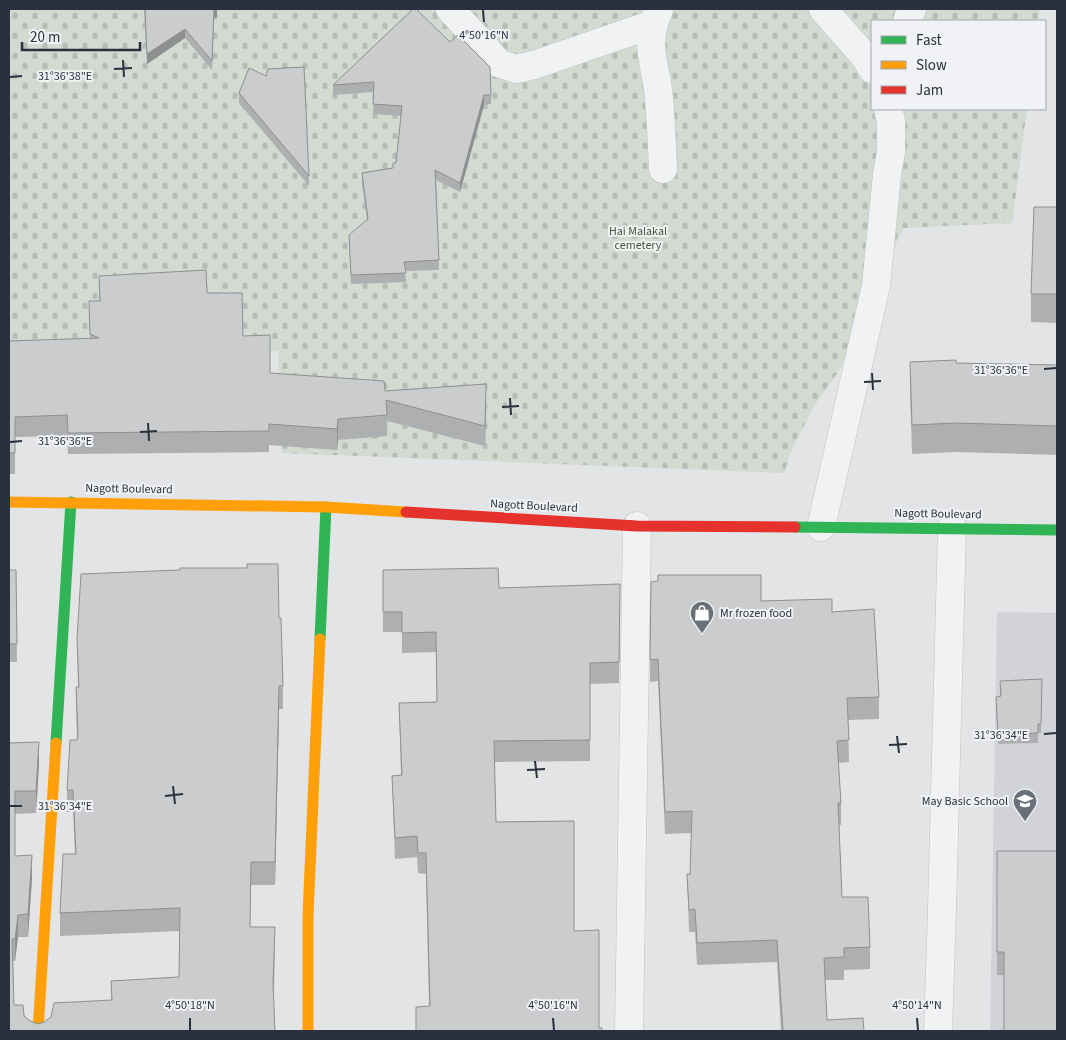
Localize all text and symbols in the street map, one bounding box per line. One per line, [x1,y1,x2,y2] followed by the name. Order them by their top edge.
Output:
[22,20,140,52] scale bar
[871,20,1046,110] legend
[30,27,60,48] text: 20 m
[459,27,509,44] text: 4°50'16"N
[916,30,942,51] text: Fast
[916,55,947,76] text: Slow
[38,68,92,85] text: 31°36'38"E
[916,80,943,101] text: Jam
[609,223,667,254] park label: Hai Malakal cemetery
[974,362,1028,379] text: 31°36'36"E
[38,433,92,450] text: 31°36'36"E
[85,480,173,498] street label: Nagott Boulevard
[490,495,578,517] street label: Nagott Boulevard
[894,505,982,523] street label: Nagott Boulevard
[689,600,715,634] shop icon: Mr frozen food
[720,605,792,622] place label: Mr frozen food
[974,727,1028,744] text: 31°36'34"E
[1012,788,1038,822] school or university icon: May Basic School
[922,793,1008,810] place label: May Basic School
[38,798,92,815] text: 31°36'34"E
[165,997,215,1014] text: 4°50'18"N
[528,997,578,1014] text: 4°50'16"N
[892,997,942,1014] text: 4°50'14"N

